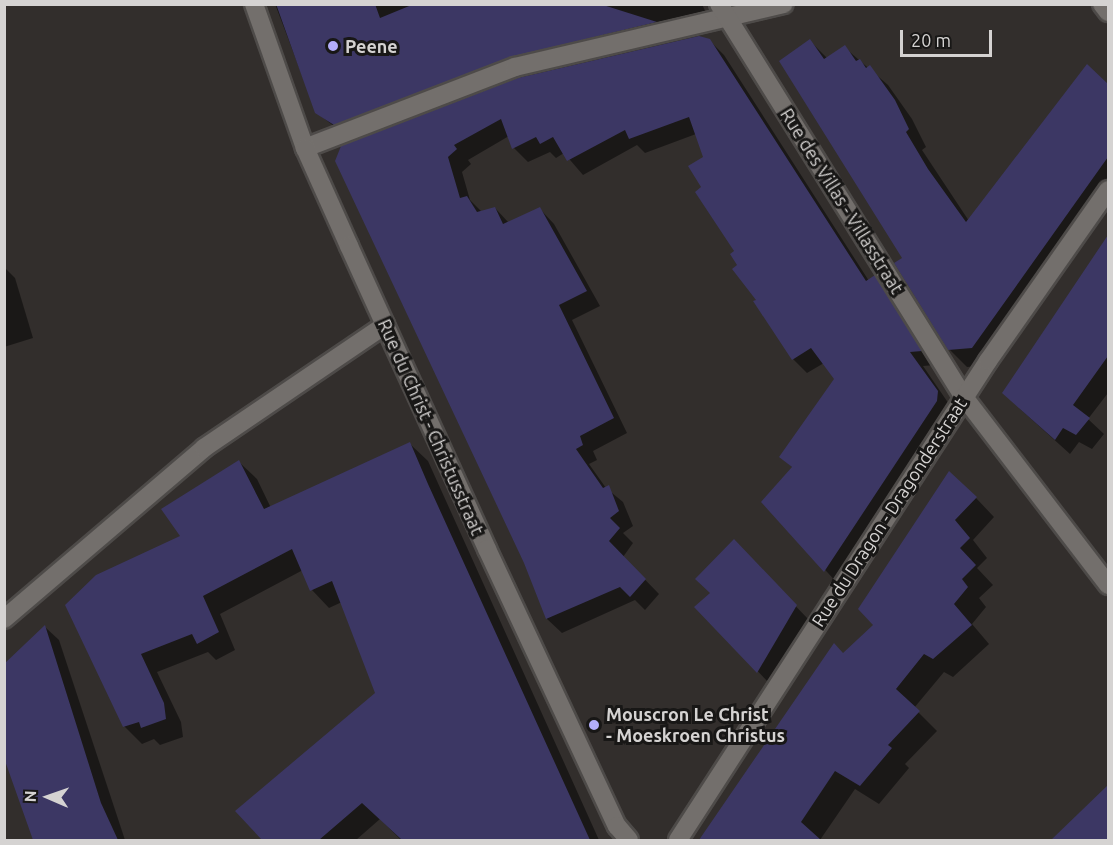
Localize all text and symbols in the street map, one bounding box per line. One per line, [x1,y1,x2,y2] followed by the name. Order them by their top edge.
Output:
[903,18,994,56] scale bar
[911,30,951,50] text: 20 m
[345,35,398,57] place label: Peene
[326,39,340,53] marker: Peene
[776,104,908,298] street label: Rue des Villas - Villasstraat
[374,316,488,538] street label: Rue du Christ - Christusstraat
[807,394,971,630] street label: Rue du Dragon - Dragonderstraat
[606,704,785,746] place label: Mouscron Le Christ - Moeskroen Christus
[587,718,601,732] marker: Mouscron Le Christ - Moeskroen Christus
[18,767,78,827] north arrow
[21,790,39,803] text: N

